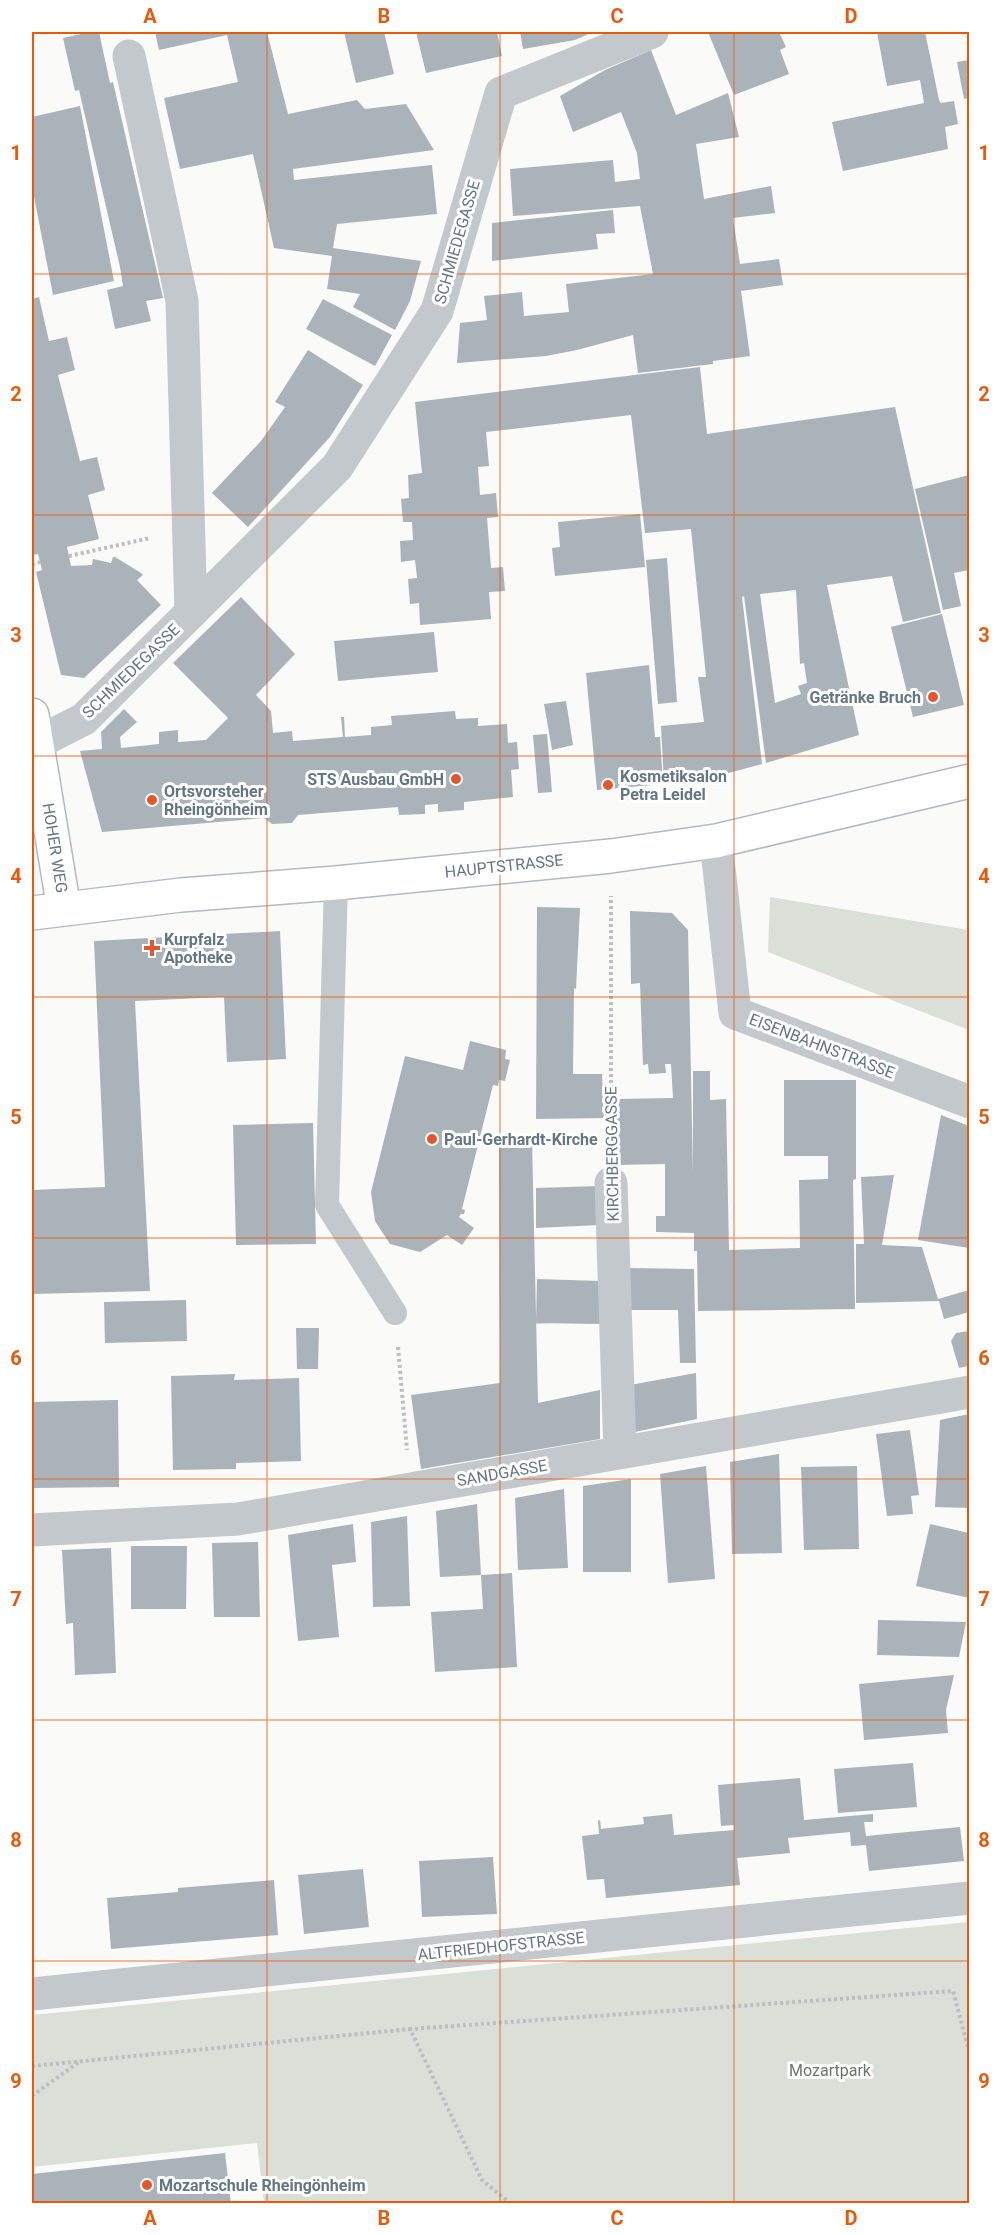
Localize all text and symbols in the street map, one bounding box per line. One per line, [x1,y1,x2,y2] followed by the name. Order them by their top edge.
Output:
[143,4,157,28] text: A
[378,4,390,28] text: B
[610,4,624,28] text: C
[845,4,858,28] text: D
[10,141,22,165] text: 1
[978,141,990,165] text: 1
[430,178,484,306] street label: SCHMIEDEGASSE
[10,382,22,406] text: 2
[978,382,990,406] text: 2
[78,620,184,722] street label: SCHMIEDEGASSE
[10,623,22,647] text: 3
[978,623,990,647] text: 3
[810,688,921,707] place label: Getränke Bruch
[926,690,940,704] marker: Getränke Bruch
[620,767,727,804] place label: Kosmetiksalon Petra Leidel
[307,770,444,789] place label: STS Ausbau GmbH
[449,772,463,786] marker: STS Ausbau GmbH
[601,778,615,792] marker: Kosmetiksalon Petra Leidel
[164,782,268,819] place label: Ortsvorsteher Rheingönheim
[145,793,159,807] marker: Ortsvorsteher Rheingönheim
[39,802,71,894] street label: HOHER WEG
[444,850,564,882] street label: HAUPTSTRASSE
[10,864,22,888] text: 4
[978,864,990,888] text: 4
[164,930,233,967] place label: Kurpfalz Apotheke
[145,941,159,955] marker: Kurpfalz Apotheke
[747,1010,897,1082] street label: EISENBAHNSTRASSE
[601,1086,623,1222] street label: KIRCHBERGGASSE
[10,1105,22,1129] text: 5
[978,1105,990,1129] text: 5
[444,1130,598,1149] place label: Paul-Gerhardt-Kirche
[425,1132,439,1146] marker: Paul-Gerhardt-Kirche
[10,1346,22,1370] text: 6
[978,1346,990,1370] text: 6
[455,1456,549,1490] street label: SANDGASSE
[10,1587,22,1611] text: 7
[978,1587,990,1611] text: 7
[10,1828,22,1852] text: 8
[978,1828,990,1852] text: 8
[417,1928,585,1964] street label: ALTFRIEDHOFSTRASSE
[789,2061,872,2080] park label: Mozartpark
[10,2069,22,2093] text: 9
[978,2069,990,2093] text: 9
[159,2176,366,2195] place label: Mozartschule Rheingönheim
[140,2178,154,2192] marker: Mozartschule Rheingönheim
[143,2206,157,2230] text: A
[378,2206,390,2230] text: B
[610,2206,624,2230] text: C
[845,2206,858,2230] text: D

